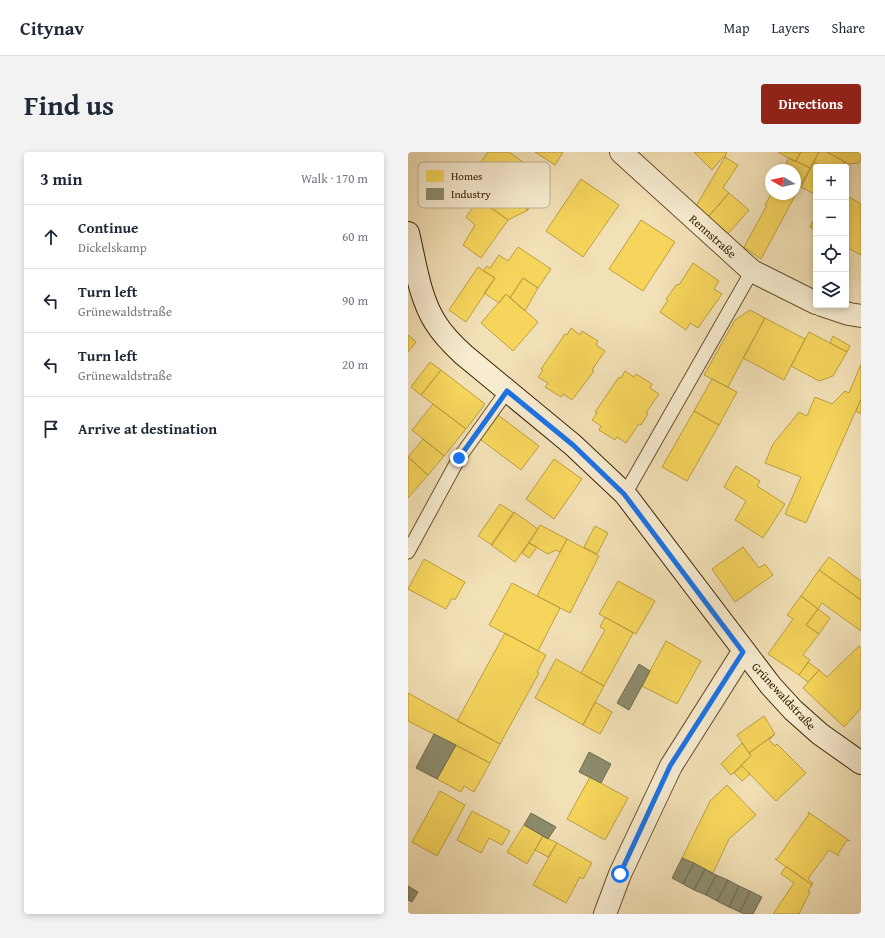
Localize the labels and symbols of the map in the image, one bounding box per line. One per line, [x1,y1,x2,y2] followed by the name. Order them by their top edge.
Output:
[418,162,550,208] legend
[765,164,801,200] north arrow
[451,168,482,184] text: Homes
[451,186,491,202] text: Industry
[686,210,741,262] street label: Rennstraße
[450,449,468,467] route end
[748,658,820,734] street label: Grünewaldstraße
[611,865,629,883] route start

